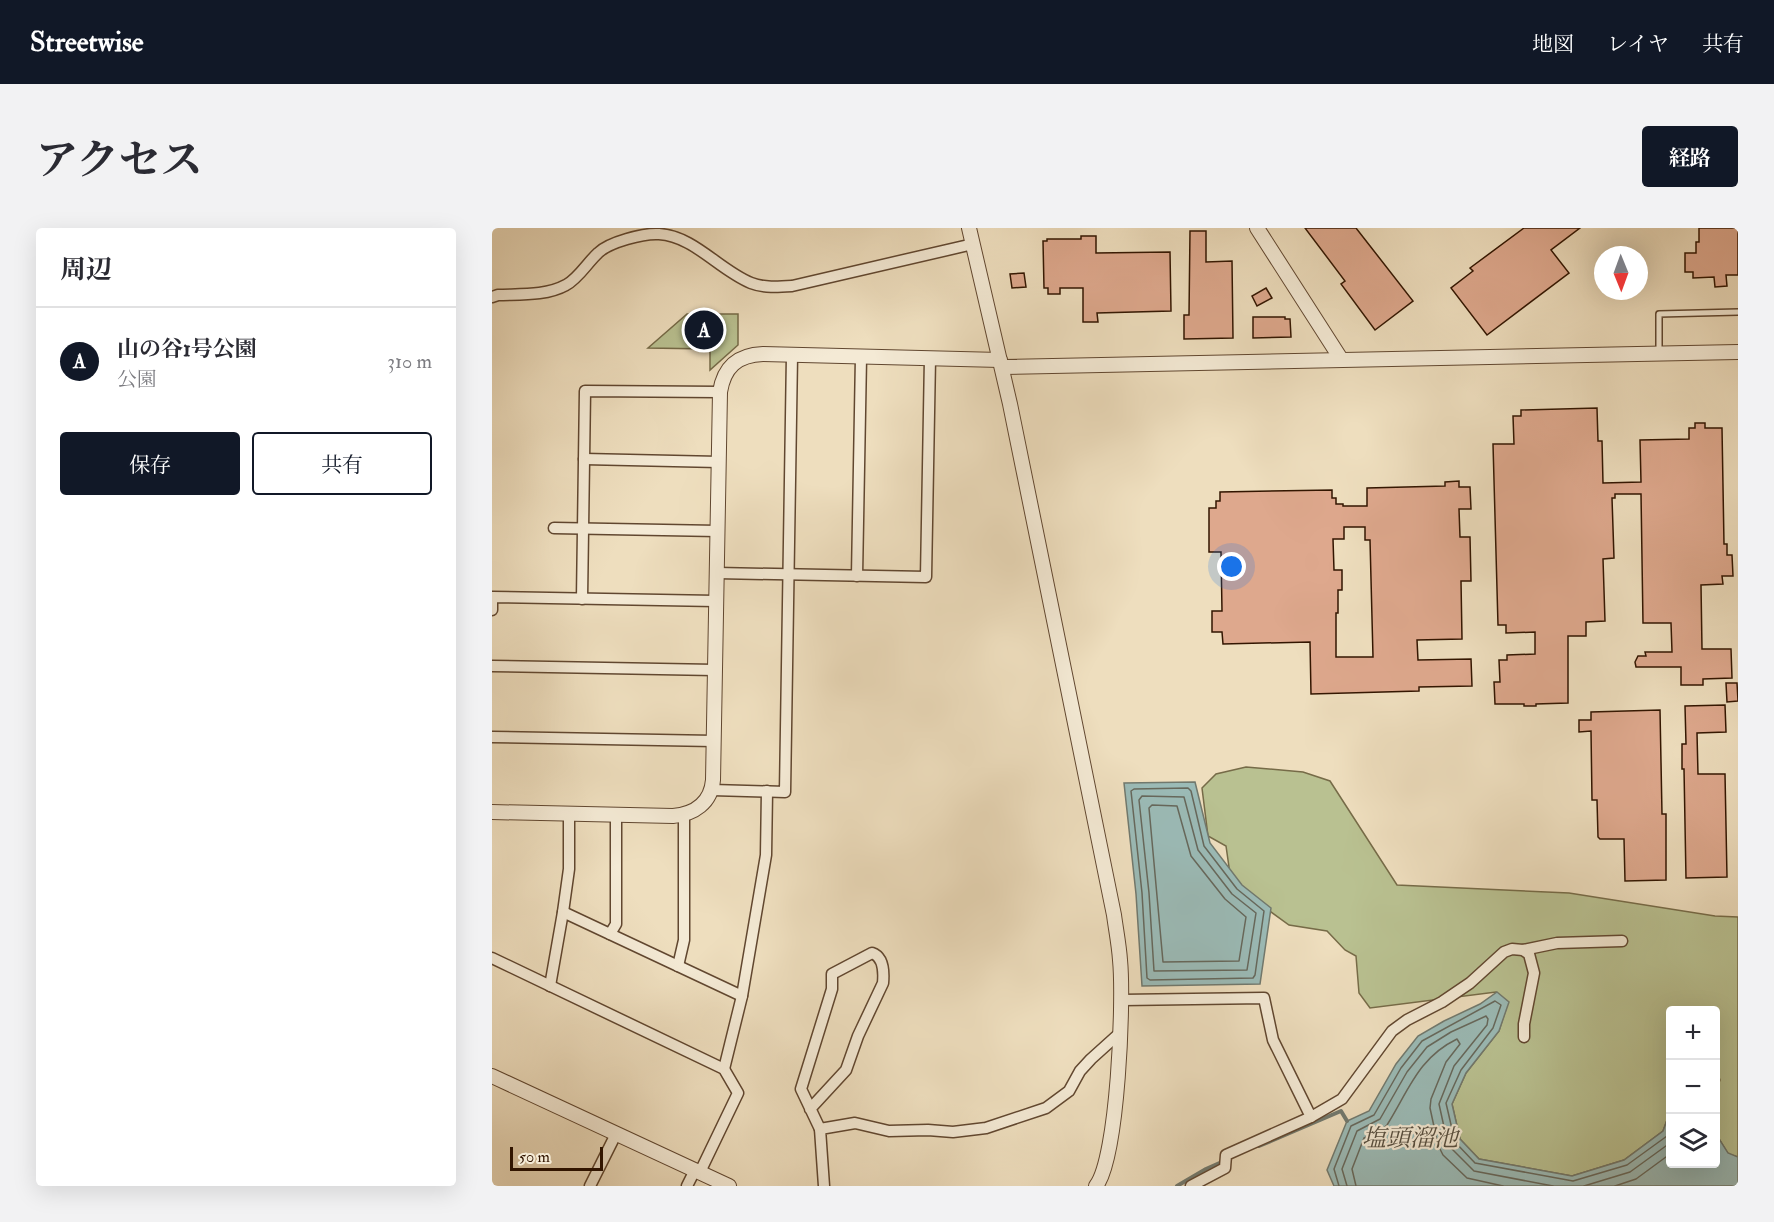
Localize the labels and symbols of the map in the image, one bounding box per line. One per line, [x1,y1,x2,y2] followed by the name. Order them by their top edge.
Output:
[1594,246,1648,300] north arrow
[684,308,724,352] pin: A
[1217,552,1246,581] your location
[1362,1123,1461,1154] water label: 塩頭溜池
[510,1144,603,1172] scale bar

